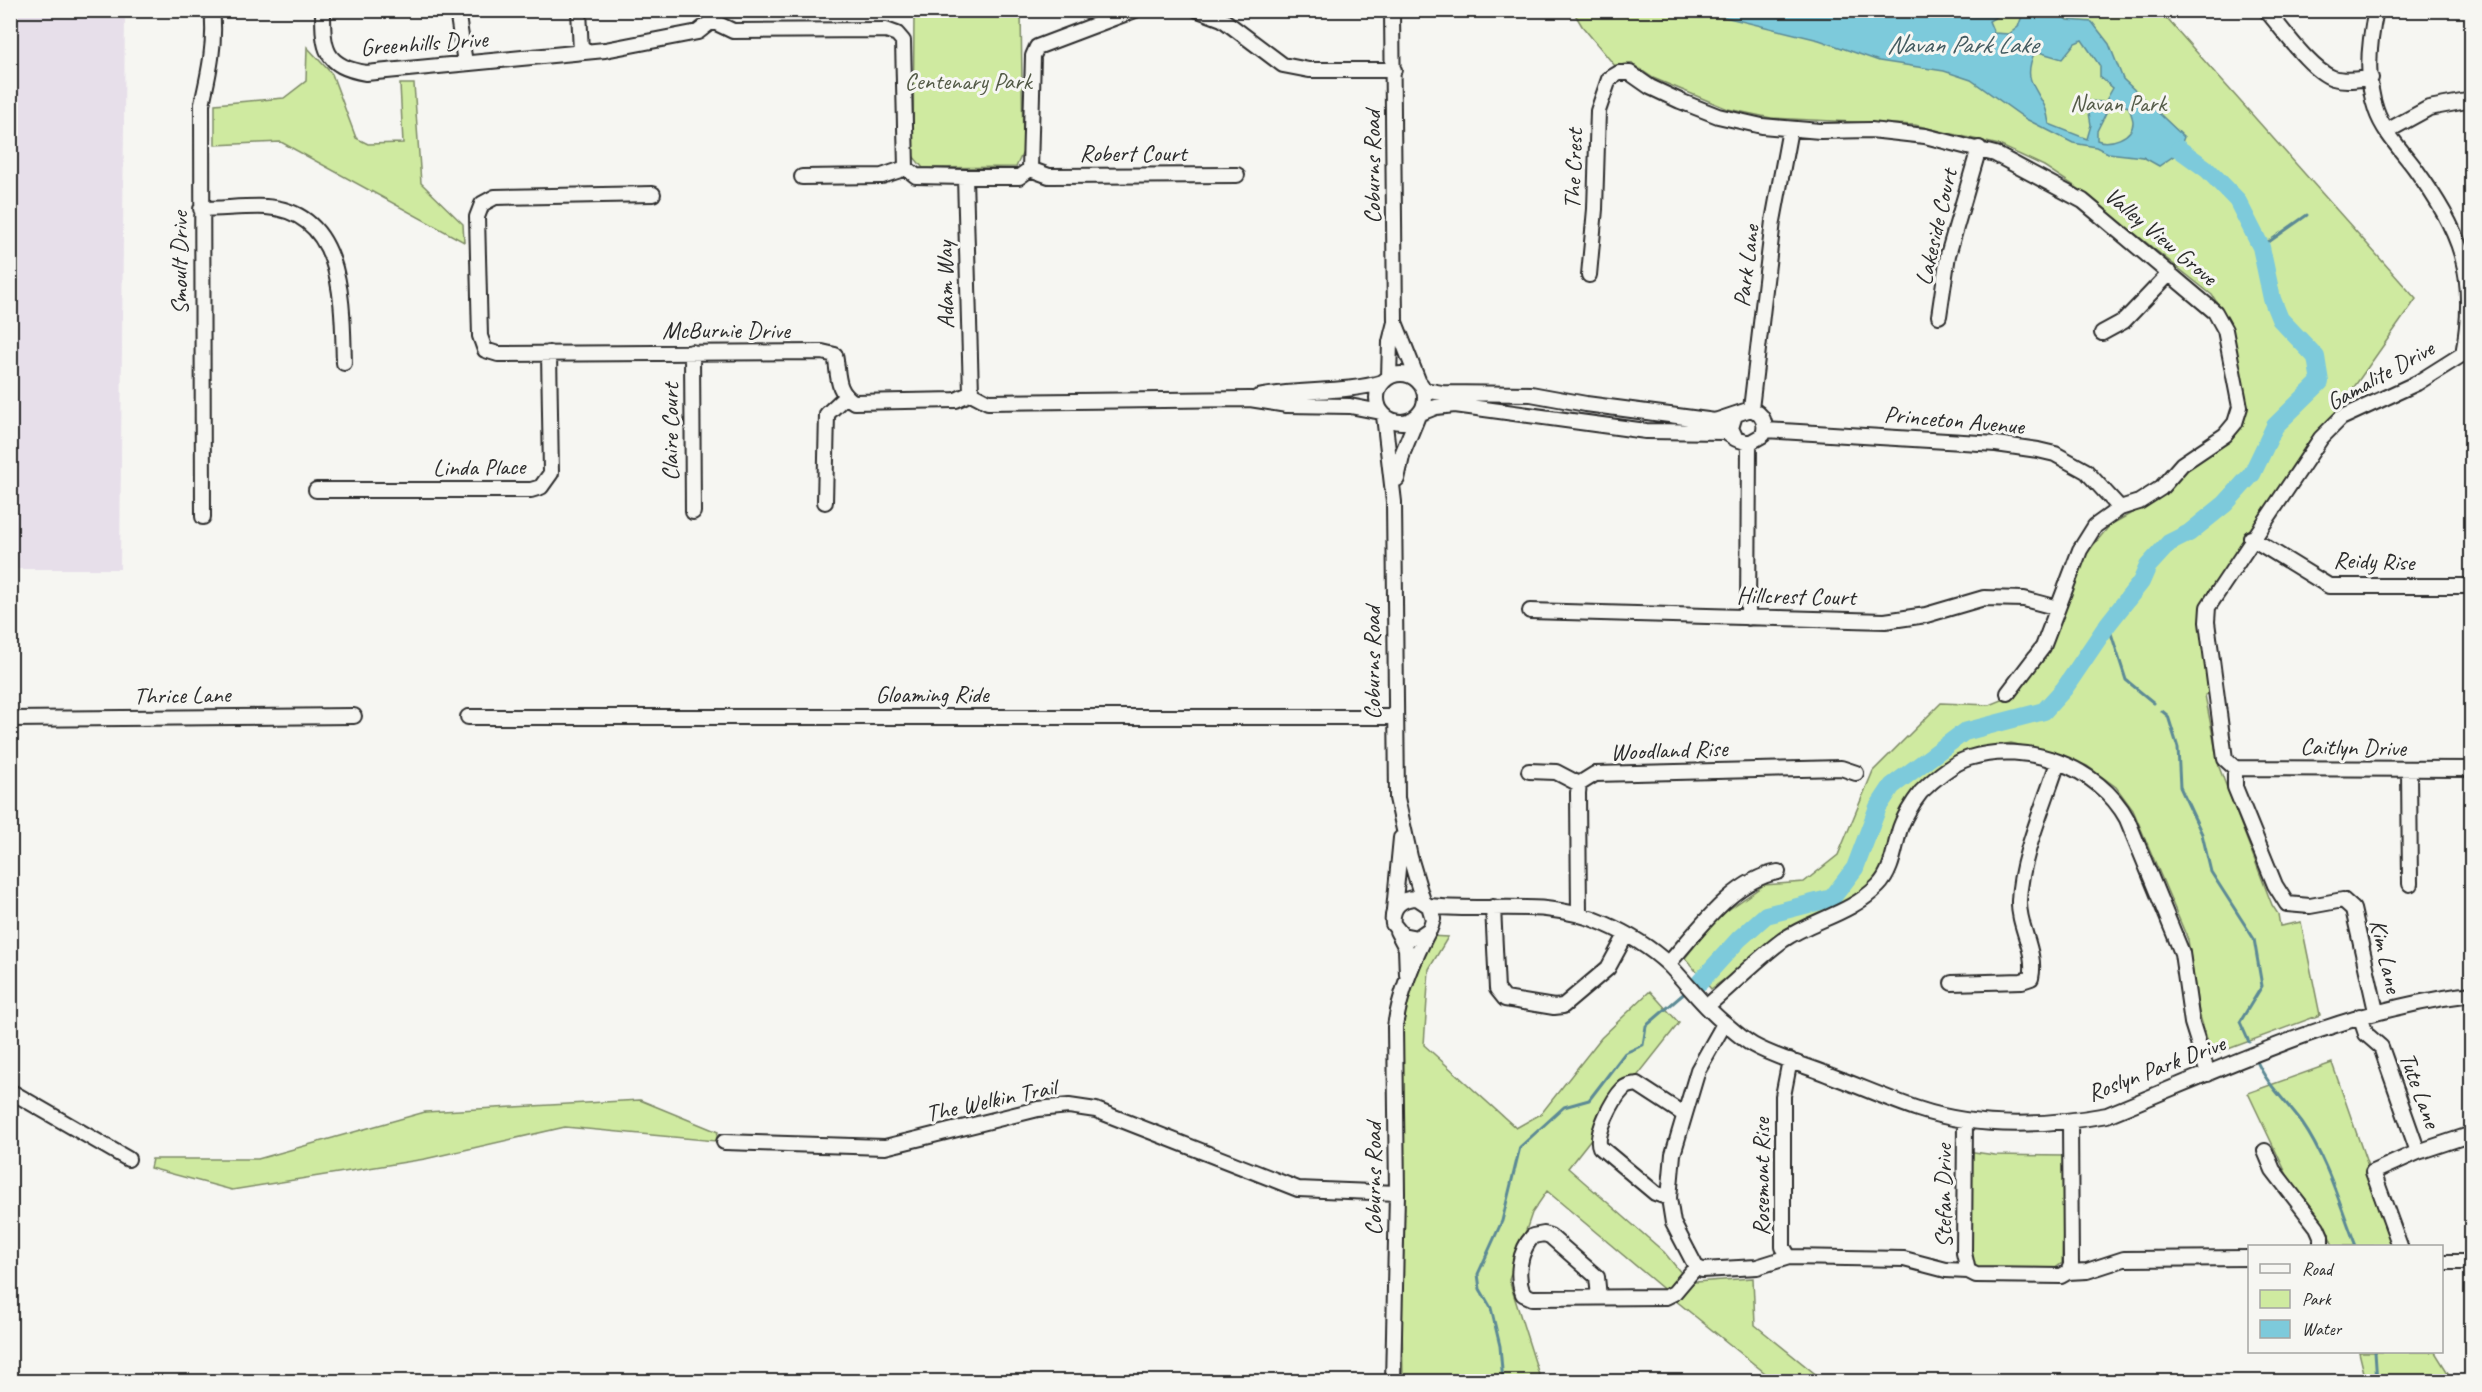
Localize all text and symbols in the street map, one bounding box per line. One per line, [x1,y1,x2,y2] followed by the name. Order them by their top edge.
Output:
[359,23,491,62] street label: Greenhills Drive
[1887,28,2041,61] water label: Navan Park Lake
[904,66,1034,96] park label: Centenary Park
[2070,88,2168,118] park label: Navan Park
[1357,107,1387,224] street label: Coburns Road
[1557,126,1589,210] street label: The Crest
[1079,138,1189,168] street label: Robert Court
[1908,164,1964,288] street label: Lakeside Court
[2098,180,2225,293] street label: Valley View Grove
[164,209,194,315] street label: Smoult Drive
[1726,221,1766,309] street label: Park Lane
[929,239,961,329] street label: Adam Way
[662,315,792,345] street label: McBurnie Drive
[2321,332,2441,417] street label: Gamalite Drive
[655,381,685,481] street label: Claire Court
[1883,399,2027,441] street label: Princeton Avenue
[433,451,528,483] street label: Linda Place
[2333,545,2417,577] street label: Reidy Rise
[1736,580,1858,612] street label: Hillcrest Court
[1357,603,1387,720] street label: Coburns Road
[133,679,233,711] street label: Thrice Lane
[876,679,991,709] street label: Gloaming Ride
[2300,731,2408,763] street label: Caitlyn Drive
[1610,733,1730,767] street label: Woodland Rise
[2363,916,2409,998] street label: Kim Lane
[2083,1027,2231,1108] street label: Roslyn Park Drive
[2393,1048,2448,1134] street label: Tute Lane
[923,1071,1063,1128] street label: The Welkin Trail
[1746,1116,1776,1236] street label: Rosemont Rise
[1358,1119,1388,1236] street label: Coburns Road
[1928,1142,1958,1248] street label: Stefan Drive
[2248,1245,2443,1353] legend
[2302,1258,2335,1280] text: Road
[2302,1288,2332,1310] text: Park
[2302,1318,2343,1340] text: Water

